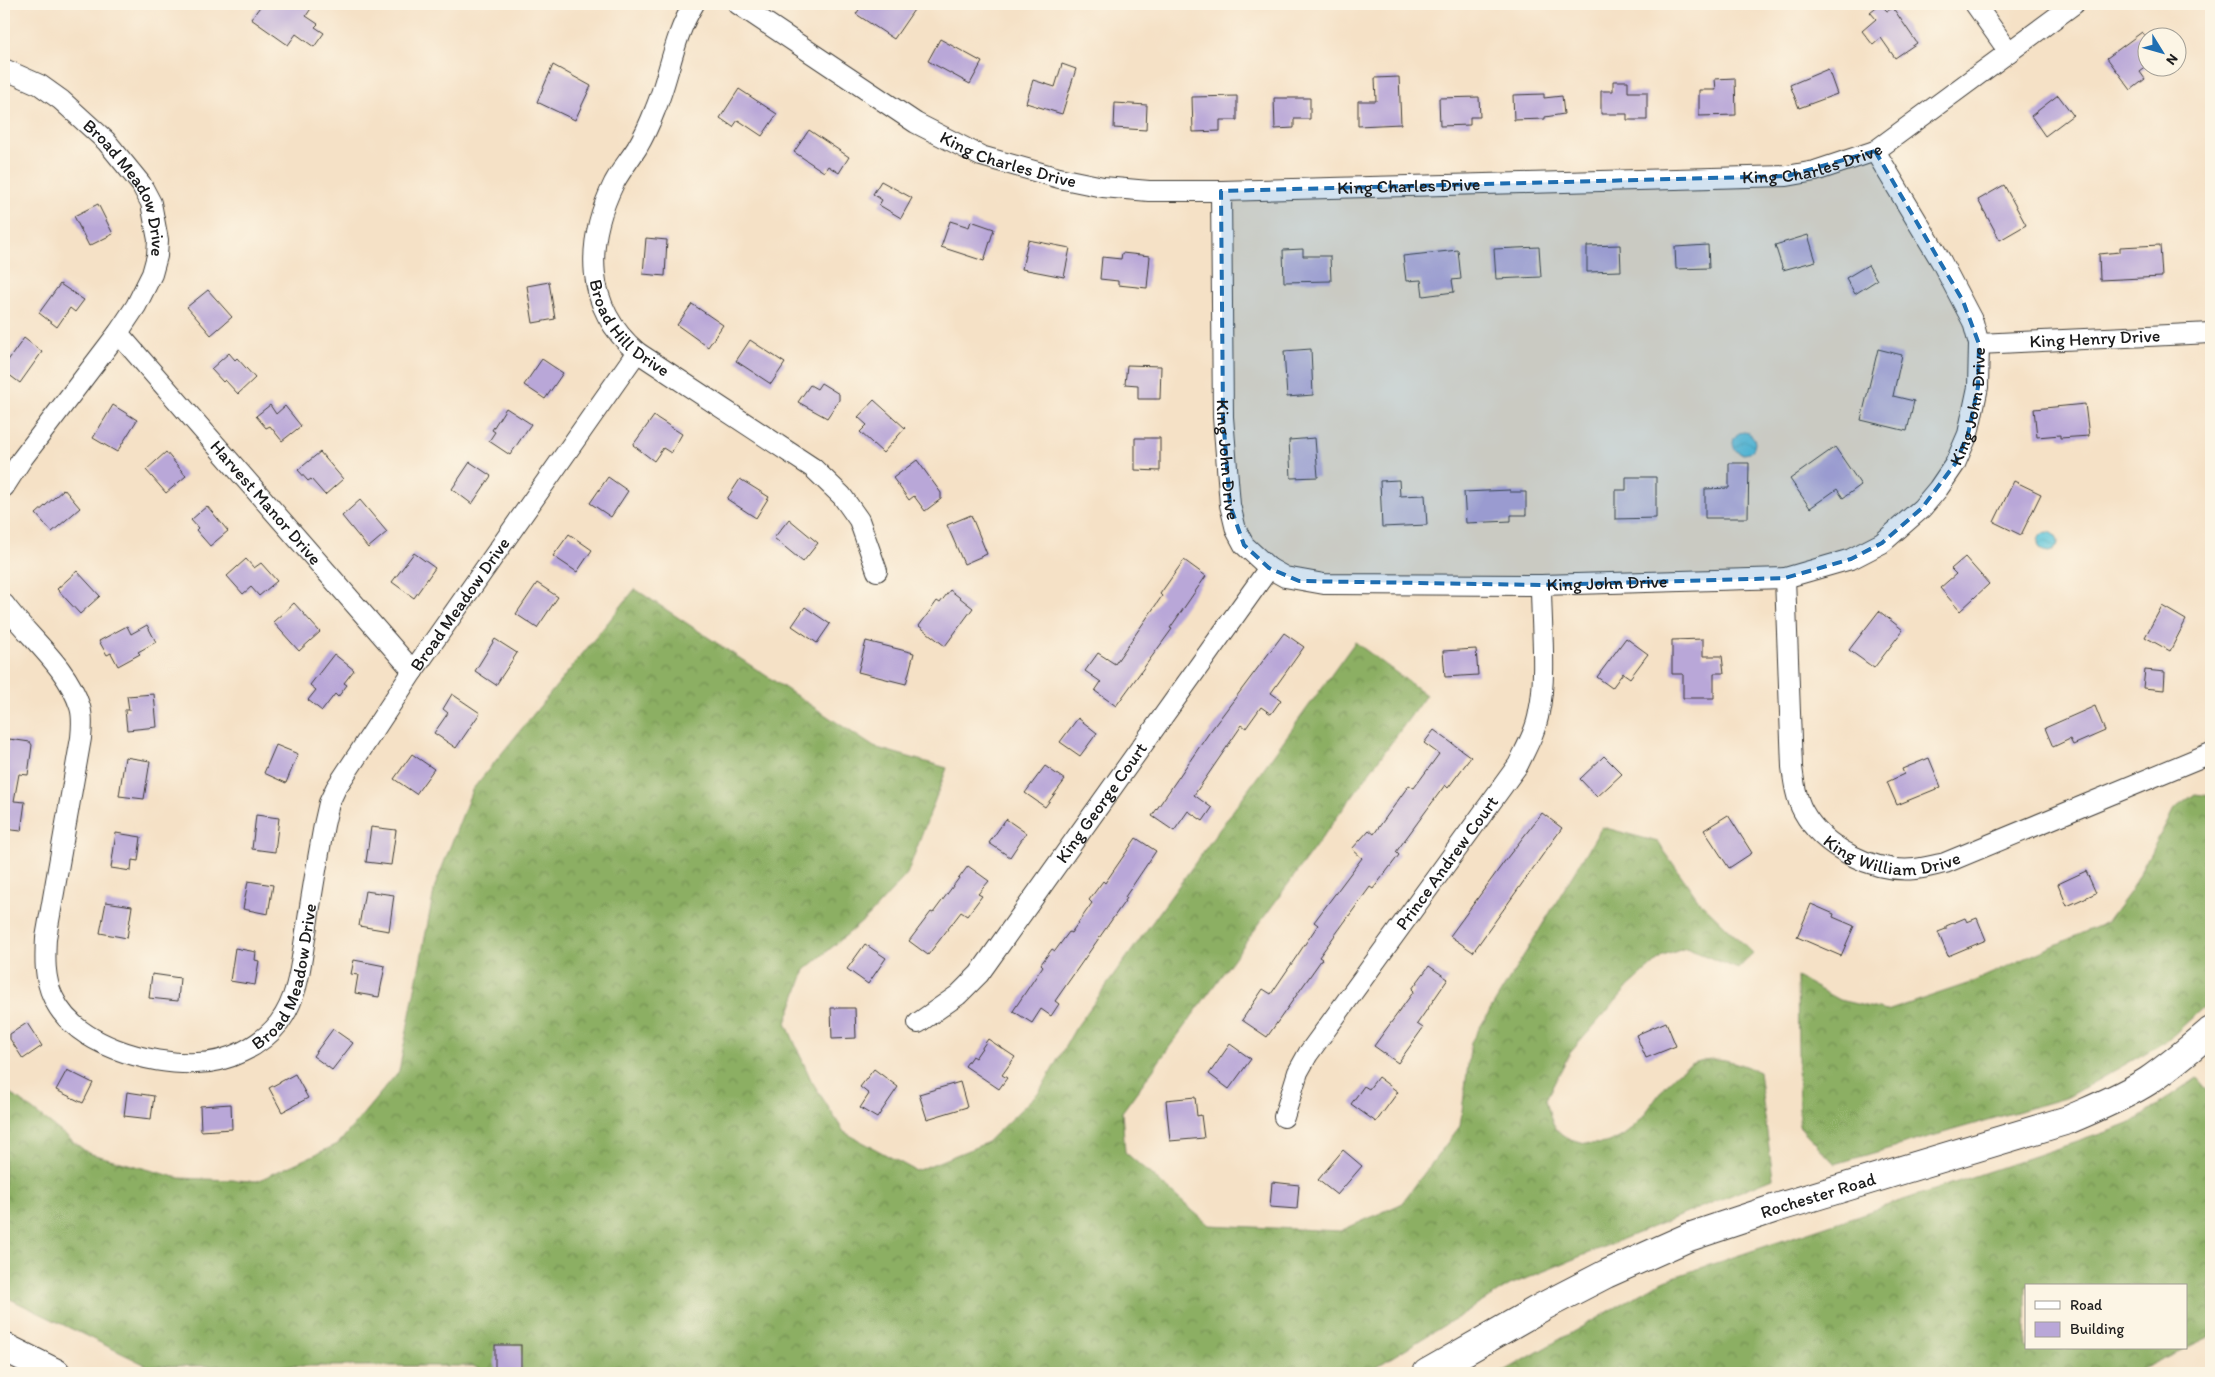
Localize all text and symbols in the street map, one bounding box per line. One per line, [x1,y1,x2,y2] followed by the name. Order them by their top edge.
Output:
[2138,28,2188,78] north arrow
[2162,51,2182,68] text: N
[78,114,169,257] street label: Broad Meadow Drive
[936,126,1078,192] street label: King Charles Drive
[1742,138,1887,188] street label: King Charles Drive
[1337,173,1481,199] street label: King Charles Drive
[585,277,674,381] street label: Broad Hill Drive
[2029,324,2161,353] street label: King Henry Drive
[1945,347,1990,469] street label: King John Drive
[1212,399,1244,522] street label: King John Drive
[206,436,326,570] street label: Harvest Manor Drive
[405,533,515,675] street label: Broad Meadow Drive
[1546,570,1668,596] street label: King John Drive
[1051,738,1152,867] street label: King George Court
[1391,791,1503,934] street label: Prince Andrew Court
[1819,830,1964,881] street label: King William Drive
[247,902,321,1055] street label: Broad Meadow Drive
[1758,1168,1878,1223] street label: Rochester Road
[2025,1284,2188,1350] legend
[2070,1296,2103,1314] text: Road
[2070,1320,2124,1338] text: Building

